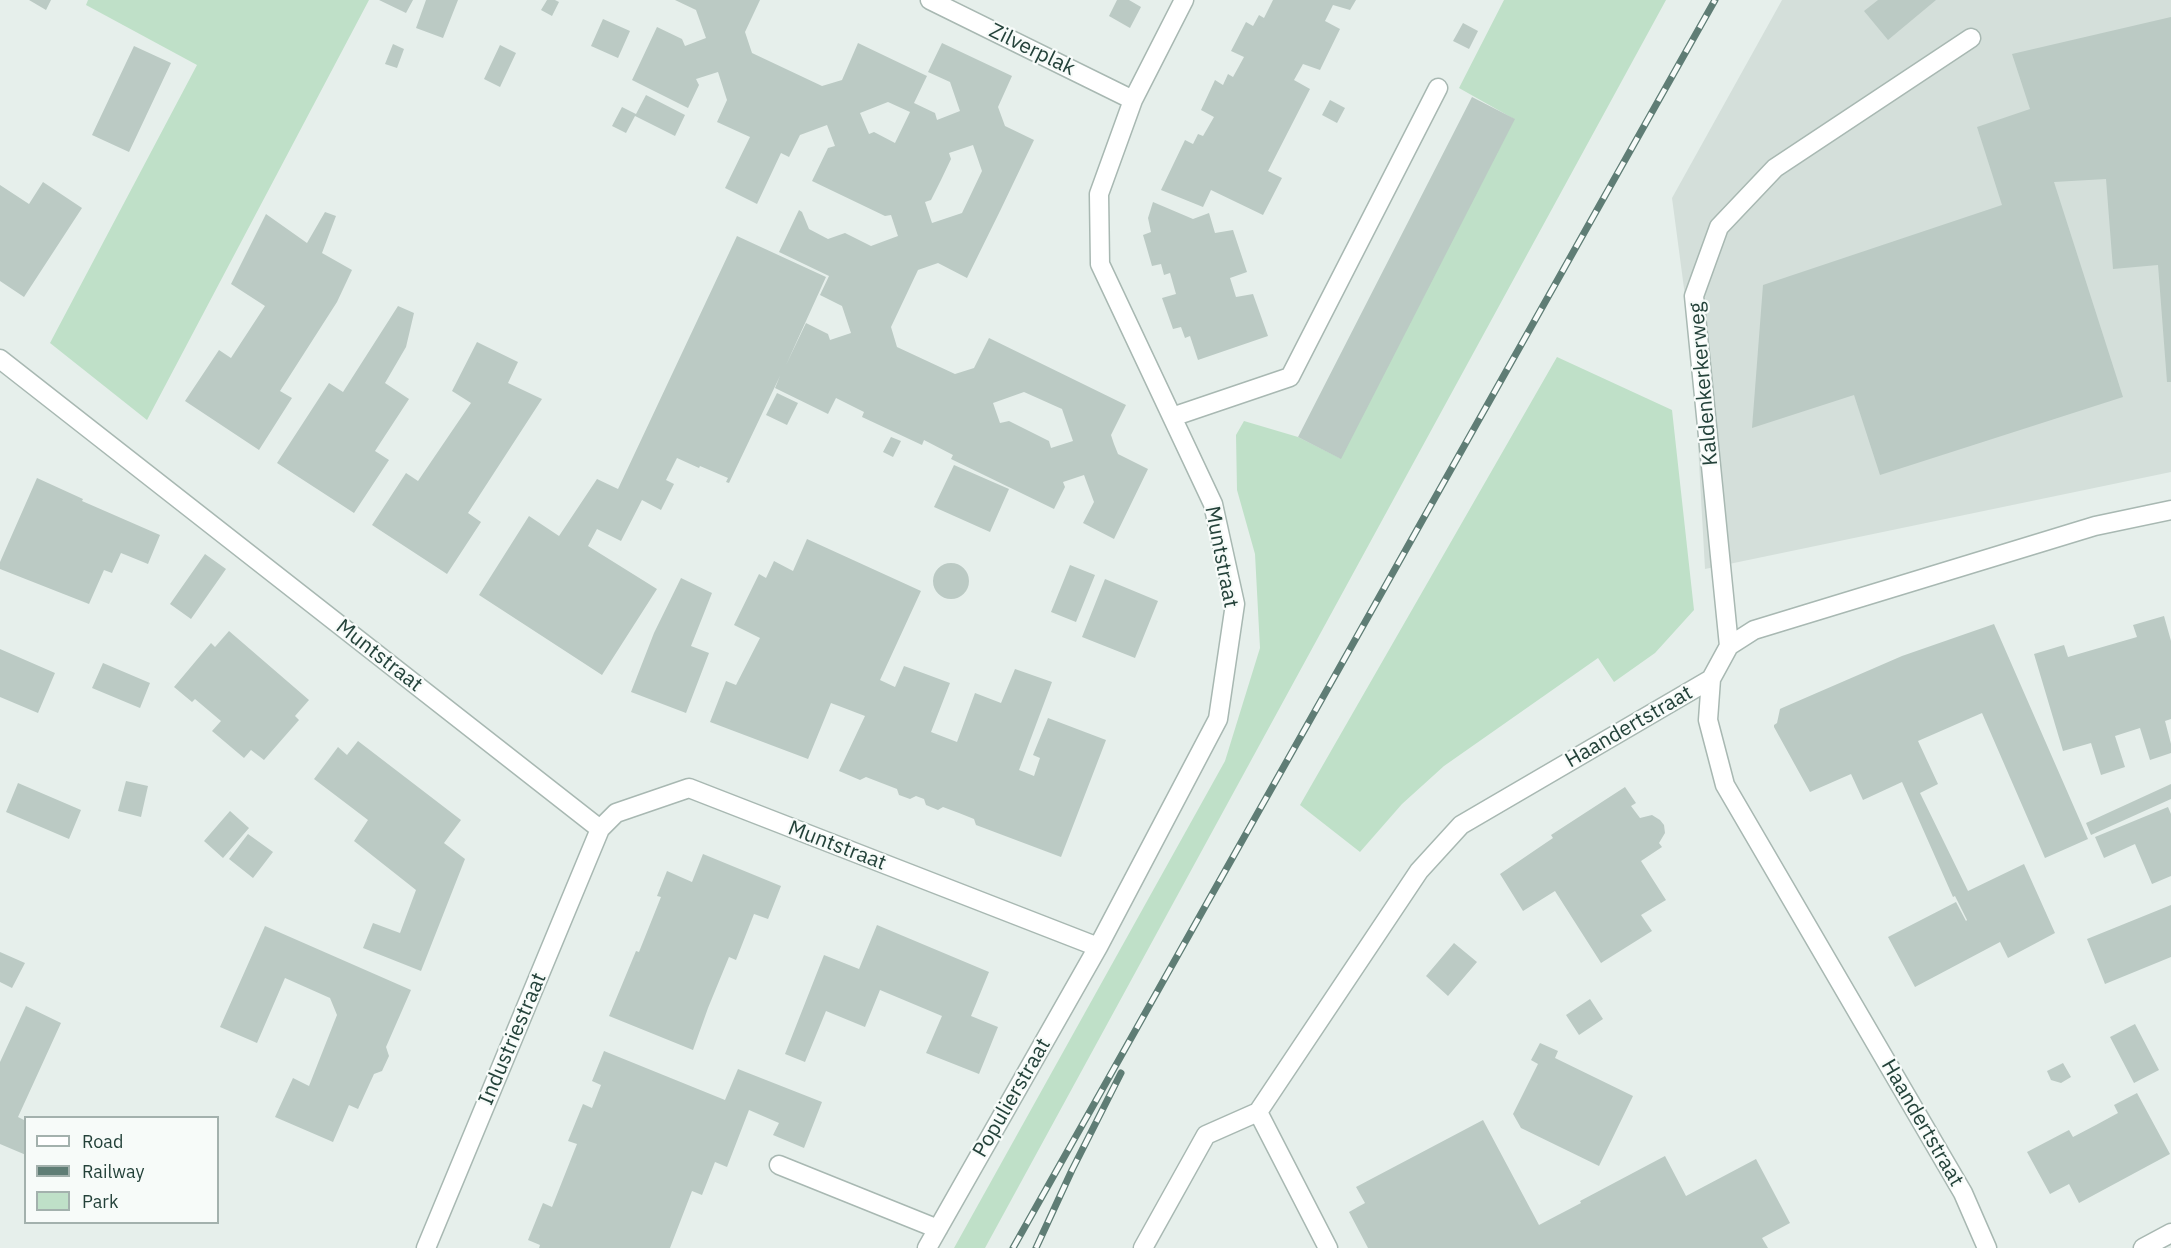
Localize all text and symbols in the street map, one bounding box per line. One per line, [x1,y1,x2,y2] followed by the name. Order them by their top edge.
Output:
[985,18,1079,82] street label: Zilverplak
[1684,301,1724,467] street label: Kaldenkerkerweg
[1199,504,1243,610] street label: Muntstraat
[331,614,427,698] street label: Muntstraat
[1561,680,1697,774] street label: Haandertstraat
[784,816,890,876] street label: Muntstraat
[474,969,552,1109] street label: Industriestraat
[968,1034,1056,1162] street label: Populierstraat
[1875,1055,1969,1191] street label: Haandertstraat
[24,1116,219,1224] legend
[82,1130,123,1153] text: Road
[82,1160,144,1183] text: Railway
[82,1190,118,1213] text: Park

